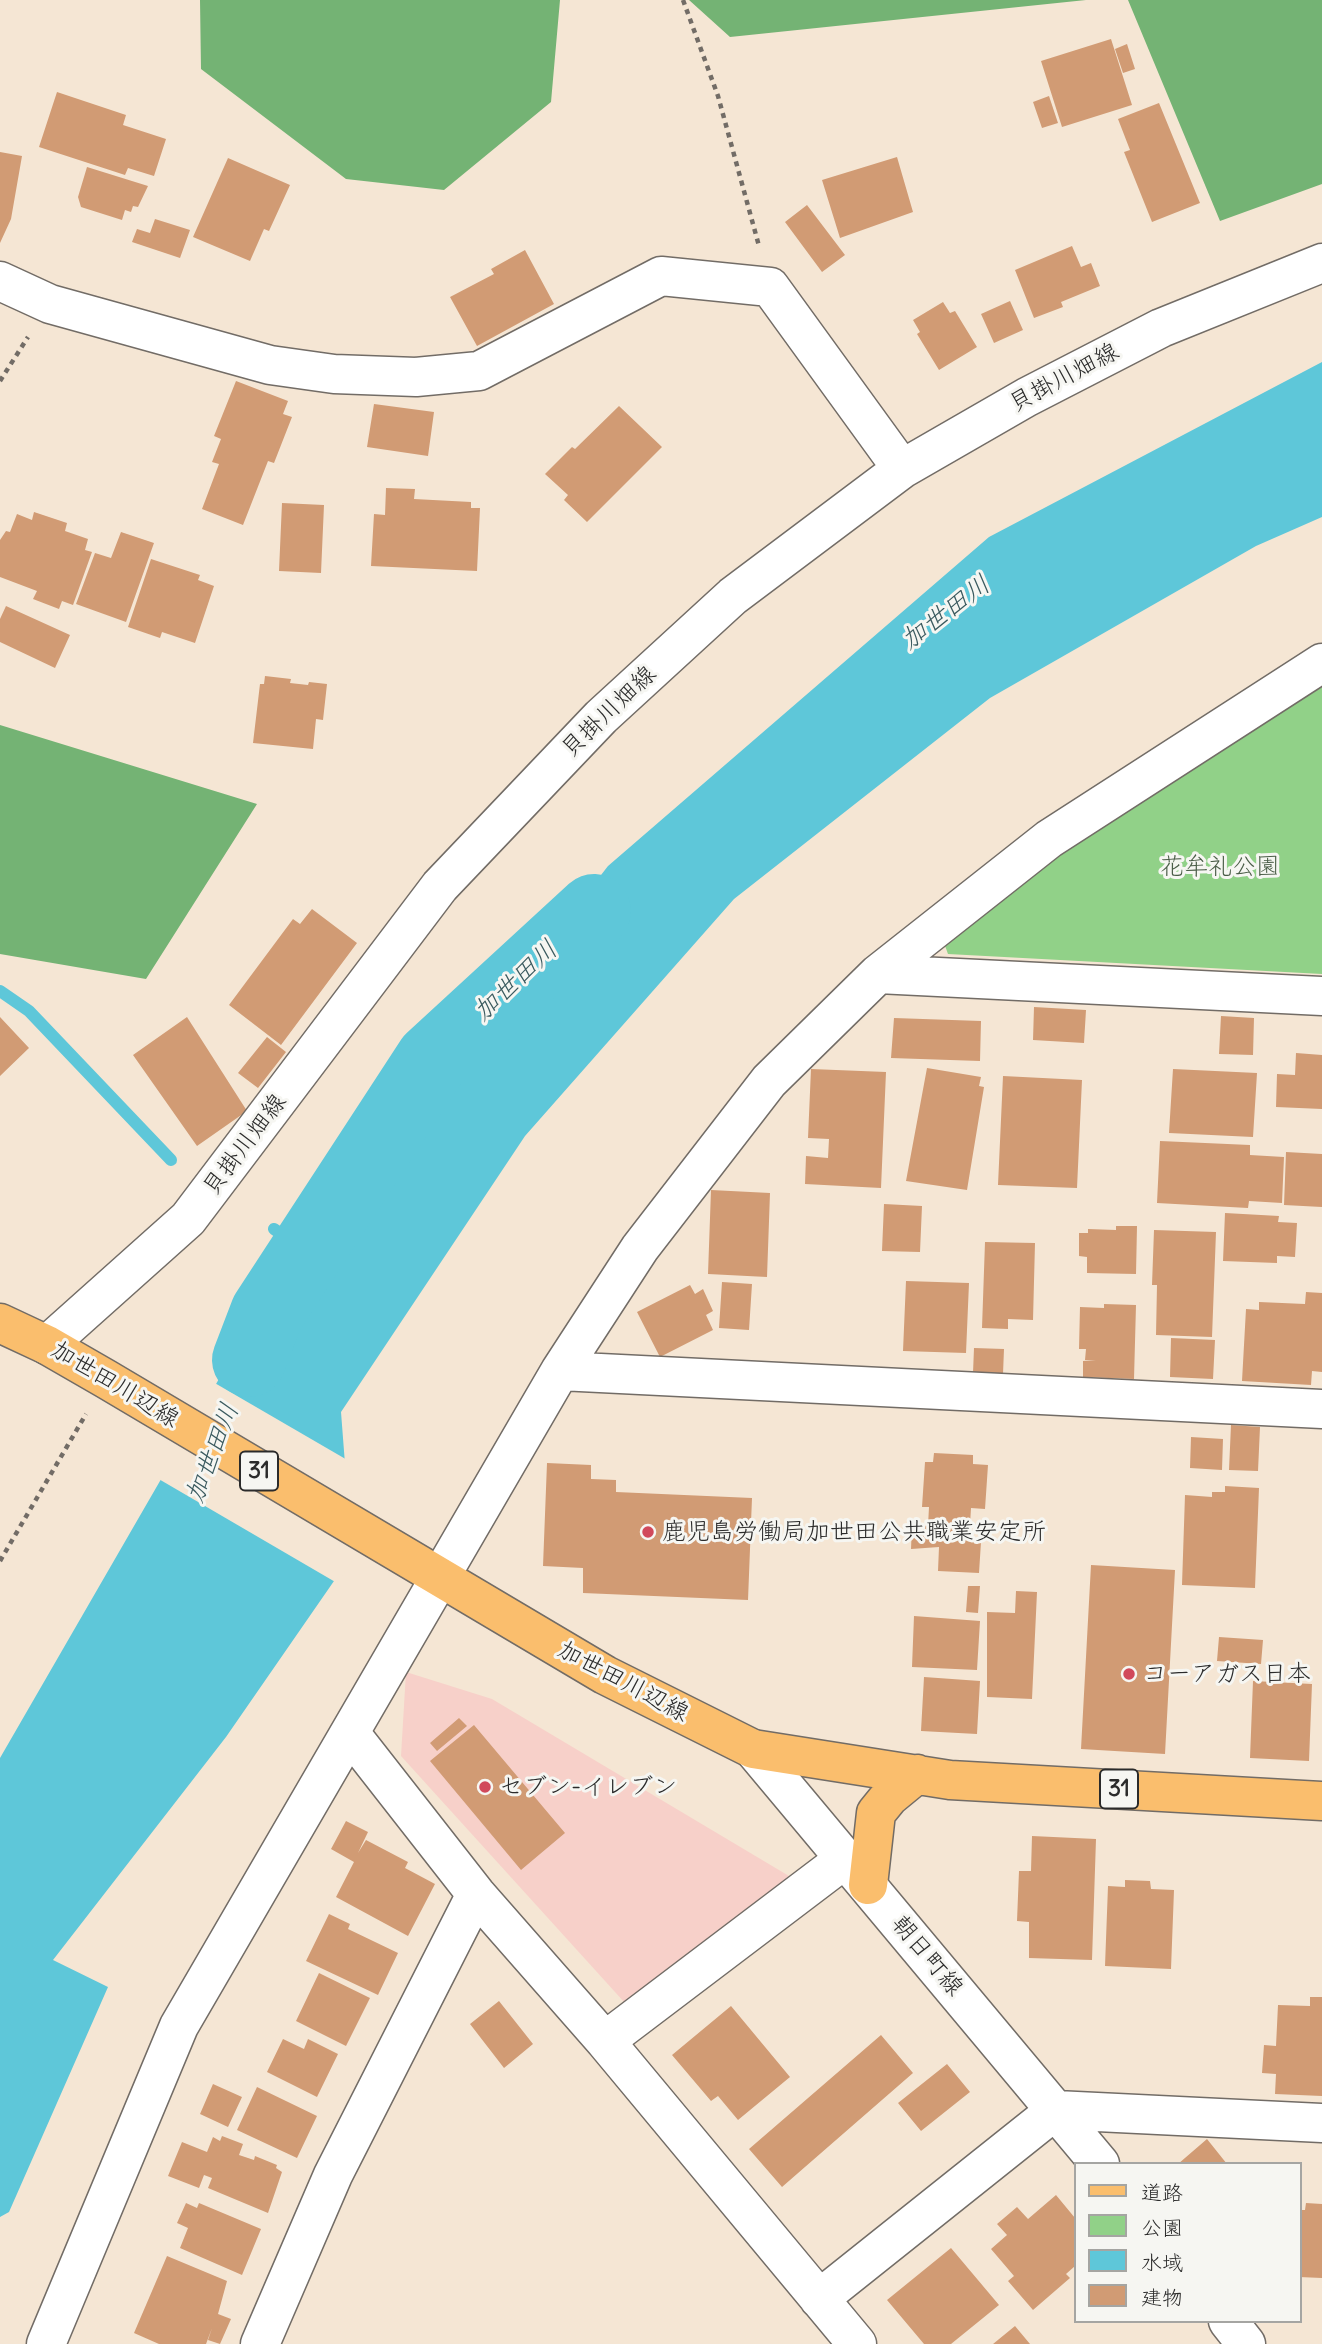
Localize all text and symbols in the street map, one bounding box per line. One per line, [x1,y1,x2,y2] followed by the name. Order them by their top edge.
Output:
[1004,337,1124,419] street label: 貝掛川畑線
[895,569,997,657] water label: 加世田川
[556,660,662,764] street label: 貝掛川畑線
[1160,853,1280,881] park label: 花牟礼公園
[467,934,565,1028] water label: 加世田川
[197,1088,293,1202] street label: 貝掛川畑線
[46,1336,184,1434] street label: 加世田川辺線
[180,1399,246,1507] water label: 加世田川
[240,1452,278,1490] road number: 31
[662,1518,1046,1546] place label: 鹿児島労働局加世田公共職業安定所
[640,1524,656,1540] marker: 鹿児島労働局加世田公共職業安定所
[553,1635,693,1729] street label: 加世田川辺線
[1143,1660,1311,1688] place label: コーアガス日本
[1121,1666,1137,1682] marker: コーアガス日本
[1100,1770,1138,1809] road number: 31
[499,1773,677,1801] place label: セブン-イレブン
[477,1779,493,1795] marker: セブン-イレブン
[885,1910,969,2002] street label: 朝日町線
[1074,2162,1301,2323] legend
[1141,2179,1183,2206] text: 道路
[1141,2214,1183,2241] text: 公園
[1141,2249,1183,2276] text: 水域
[1141,2284,1183,2311] text: 建物

